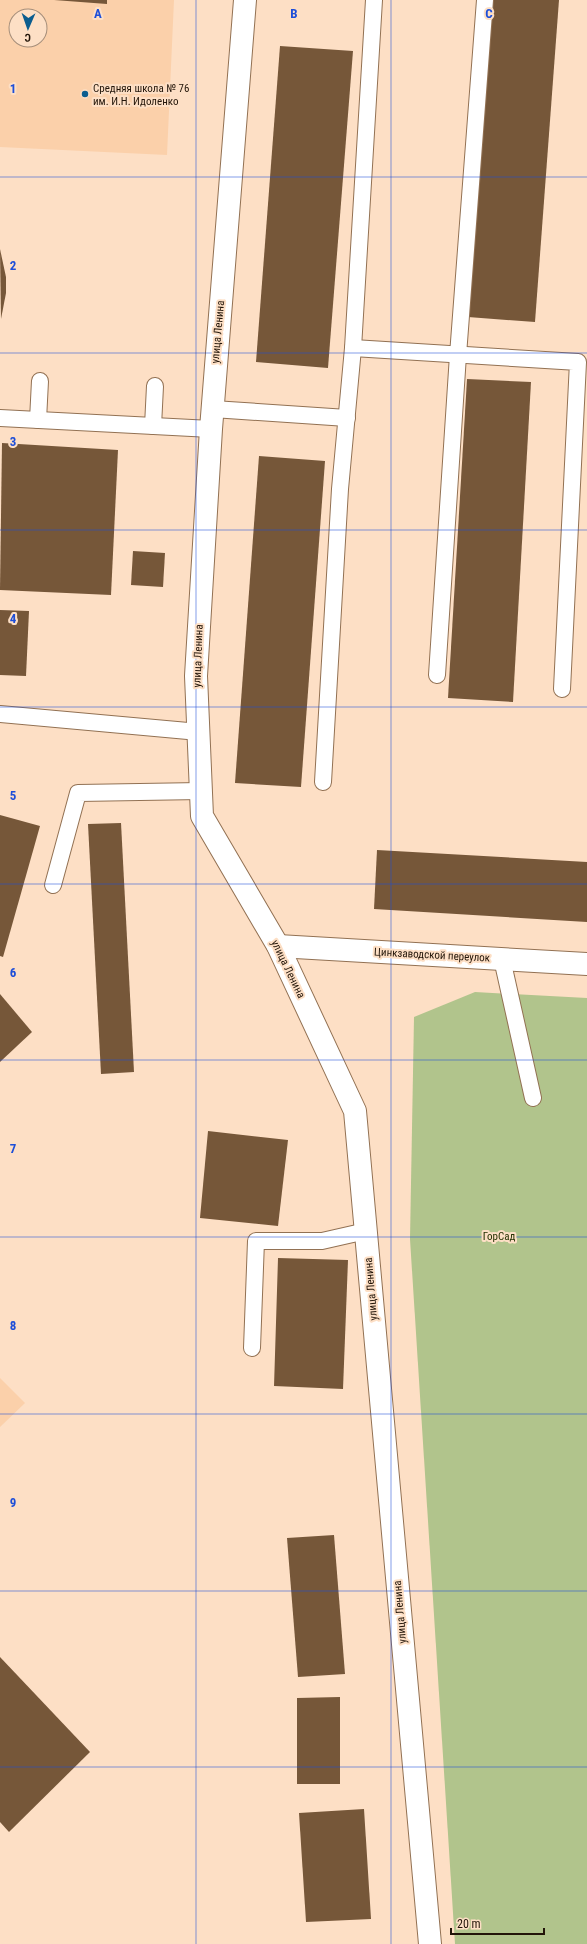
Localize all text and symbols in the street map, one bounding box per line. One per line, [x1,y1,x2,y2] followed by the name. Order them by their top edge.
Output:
[94,6,102,21] text: A
[290,6,298,21] text: B
[485,6,493,21] text: C
[8,8,48,48] north arrow
[24,31,31,44] text: С
[10,81,16,96] text: 1
[93,82,189,108] place label: Средняя школа № 76 им. И.Н. Идоленко
[80,89,90,99] marker: Средняя школа № 76 им. И.Н. Идоленко
[10,258,17,273] text: 2
[209,300,227,364] street label: улица Ленина
[10,434,16,449] text: 3
[10,611,17,626] text: 4
[190,624,206,688] street label: улица Ленина
[10,788,17,803] text: 5
[268,938,308,1000] street label: улица Ленина
[374,945,491,965] street label: Цинкзаводской переулок
[10,965,17,980] text: 6
[10,1141,17,1156] text: 7
[483,1230,515,1243] park label: ГорСад
[362,1257,380,1321] street label: улица Ленина
[10,1318,16,1333] text: 8
[10,1495,16,1510] text: 9
[391,1580,409,1644] street label: улица Ленина
[451,1910,544,1936] scale bar
[457,1917,481,1931] text: 20 m

